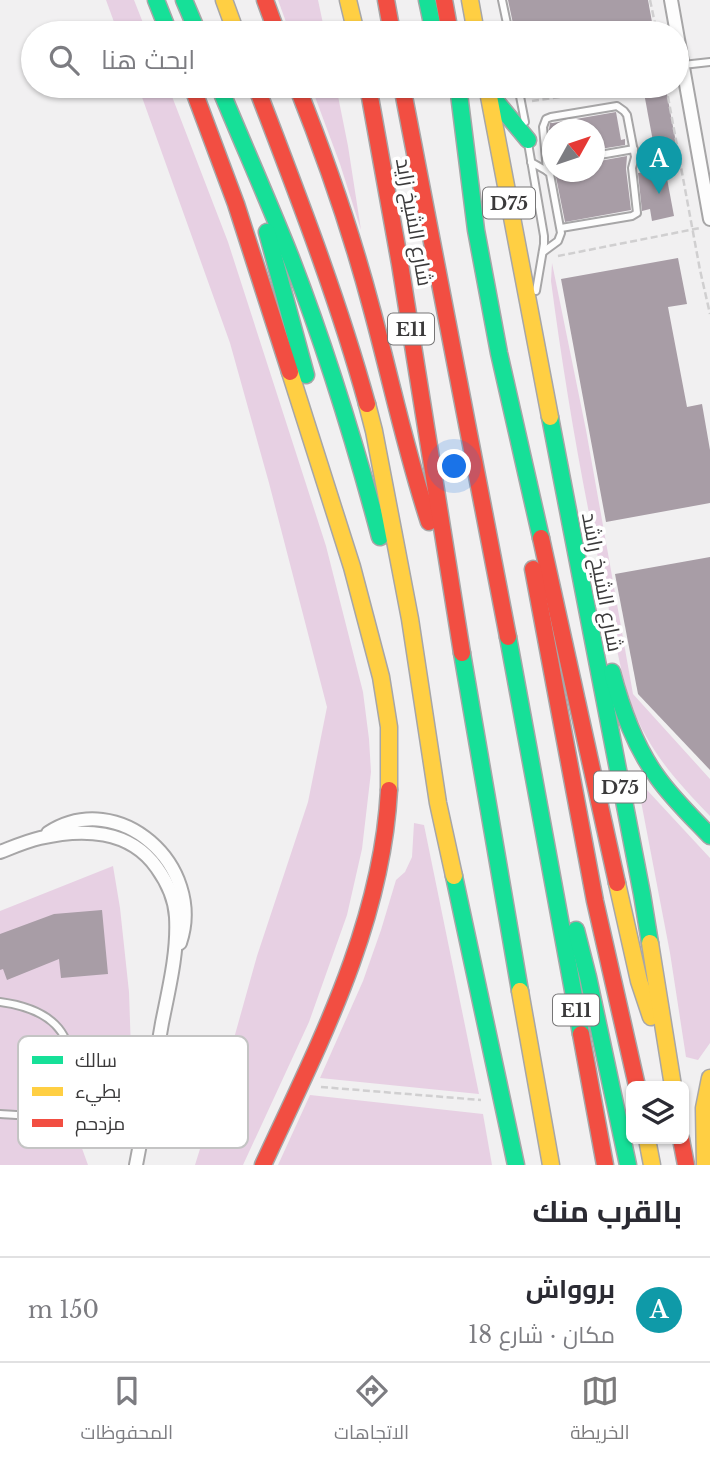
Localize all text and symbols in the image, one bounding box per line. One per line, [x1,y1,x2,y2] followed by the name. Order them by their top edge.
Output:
[21,21,689,98] search box
[45,41,83,79] icon: search
[101,44,195,76] text: ابحث هنا
[542,119,605,182] north arrow
[636,136,682,194] pin: A
[389,156,438,288] street label: شارع الشيخ زايد
[483,188,535,218] road number: D75
[388,314,434,344] road number: E11
[437,449,471,483] your location
[575,510,628,654] street label: شارع الشيخ راشد
[594,772,646,802] road number: D75
[553,994,599,1026] road number: E11
[18,1036,248,1148] legend
[75,1049,117,1072] text: سالك
[75,1080,121,1106] text: بطيء
[626,1081,689,1144] map controls
[626,1081,689,1144] button: layers
[75,1112,125,1137] text: مزدحم
[533,1193,682,1230] text: بالقرب منك
[526,1273,615,1305] text: بروواش
[28,1296,99,1324] text: 150 m
[650,1296,668,1324] text: A
[468,1321,615,1349] text: مكان · شارع 18
[81,1372,173,1450] tab: المحفوظات
[334,1372,409,1450] tab: الاتجاهات
[570,1372,630,1450] tab: الخريطة

